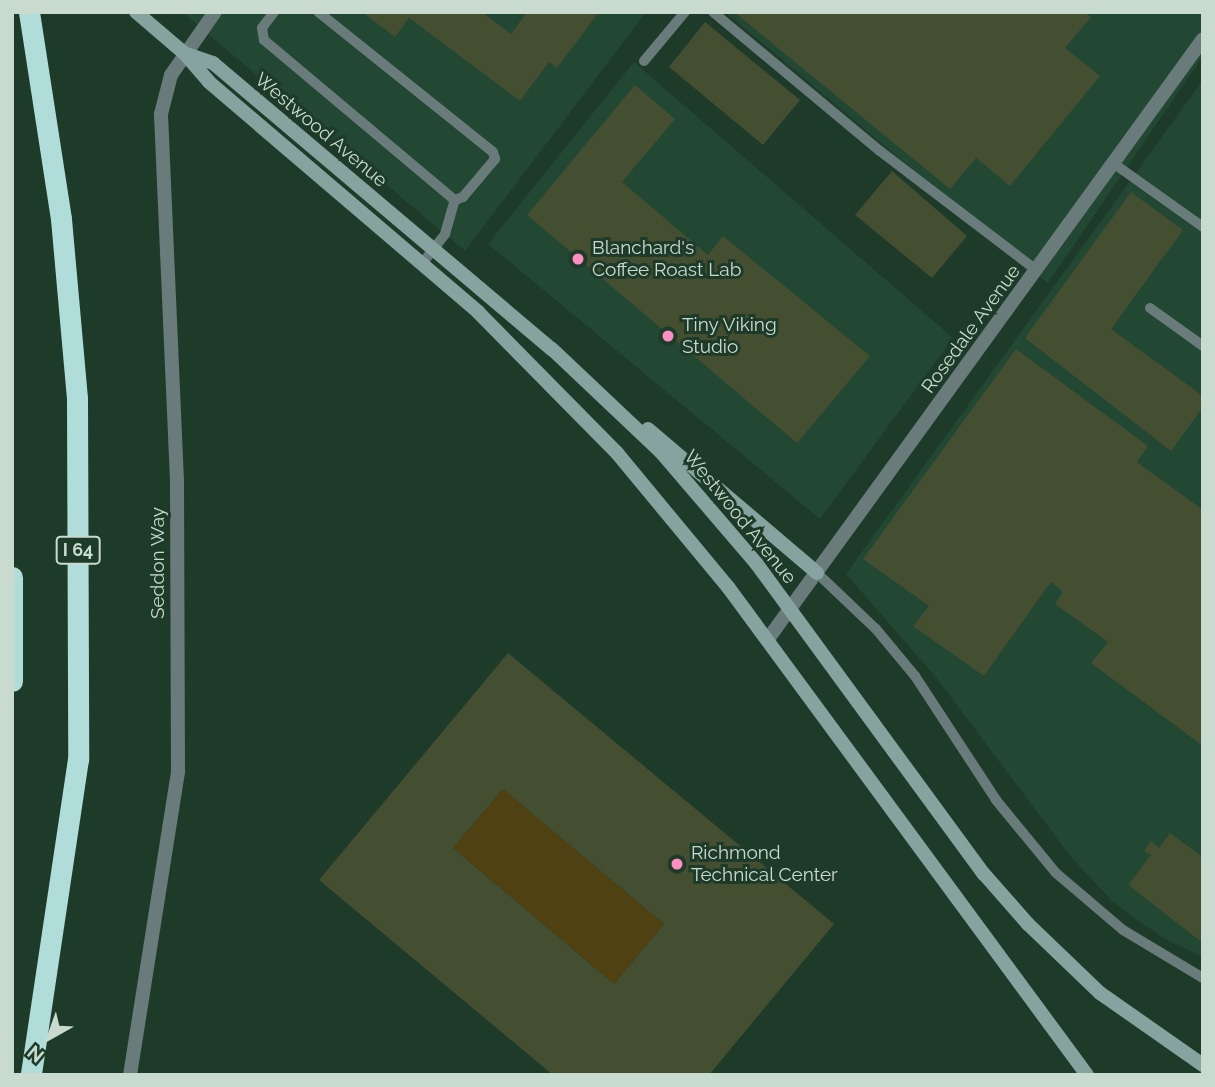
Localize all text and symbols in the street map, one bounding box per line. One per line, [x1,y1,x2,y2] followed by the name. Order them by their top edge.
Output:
[250,68,392,192] street label: Westwood Avenue
[592,237,741,281] place label: Blanchard's Coffee Roast Lab
[570,251,586,267] marker: Blanchard's Coffee Roast Lab
[917,260,1025,398] street label: Rosedale Avenue
[682,314,778,358] place label: Tiny Viking Studio
[660,328,676,344] marker: Tiny Viking Studio
[679,445,801,589] street label: Westwood Avenue
[147,507,169,619] street label: Seddon Way
[55,536,101,564] road number: I 64
[691,842,838,886] place label: Richmond Technical Center
[669,856,685,872] marker: Richmond Technical Center
[14,1003,84,1073] north arrow
[23,1041,48,1067] text: N

